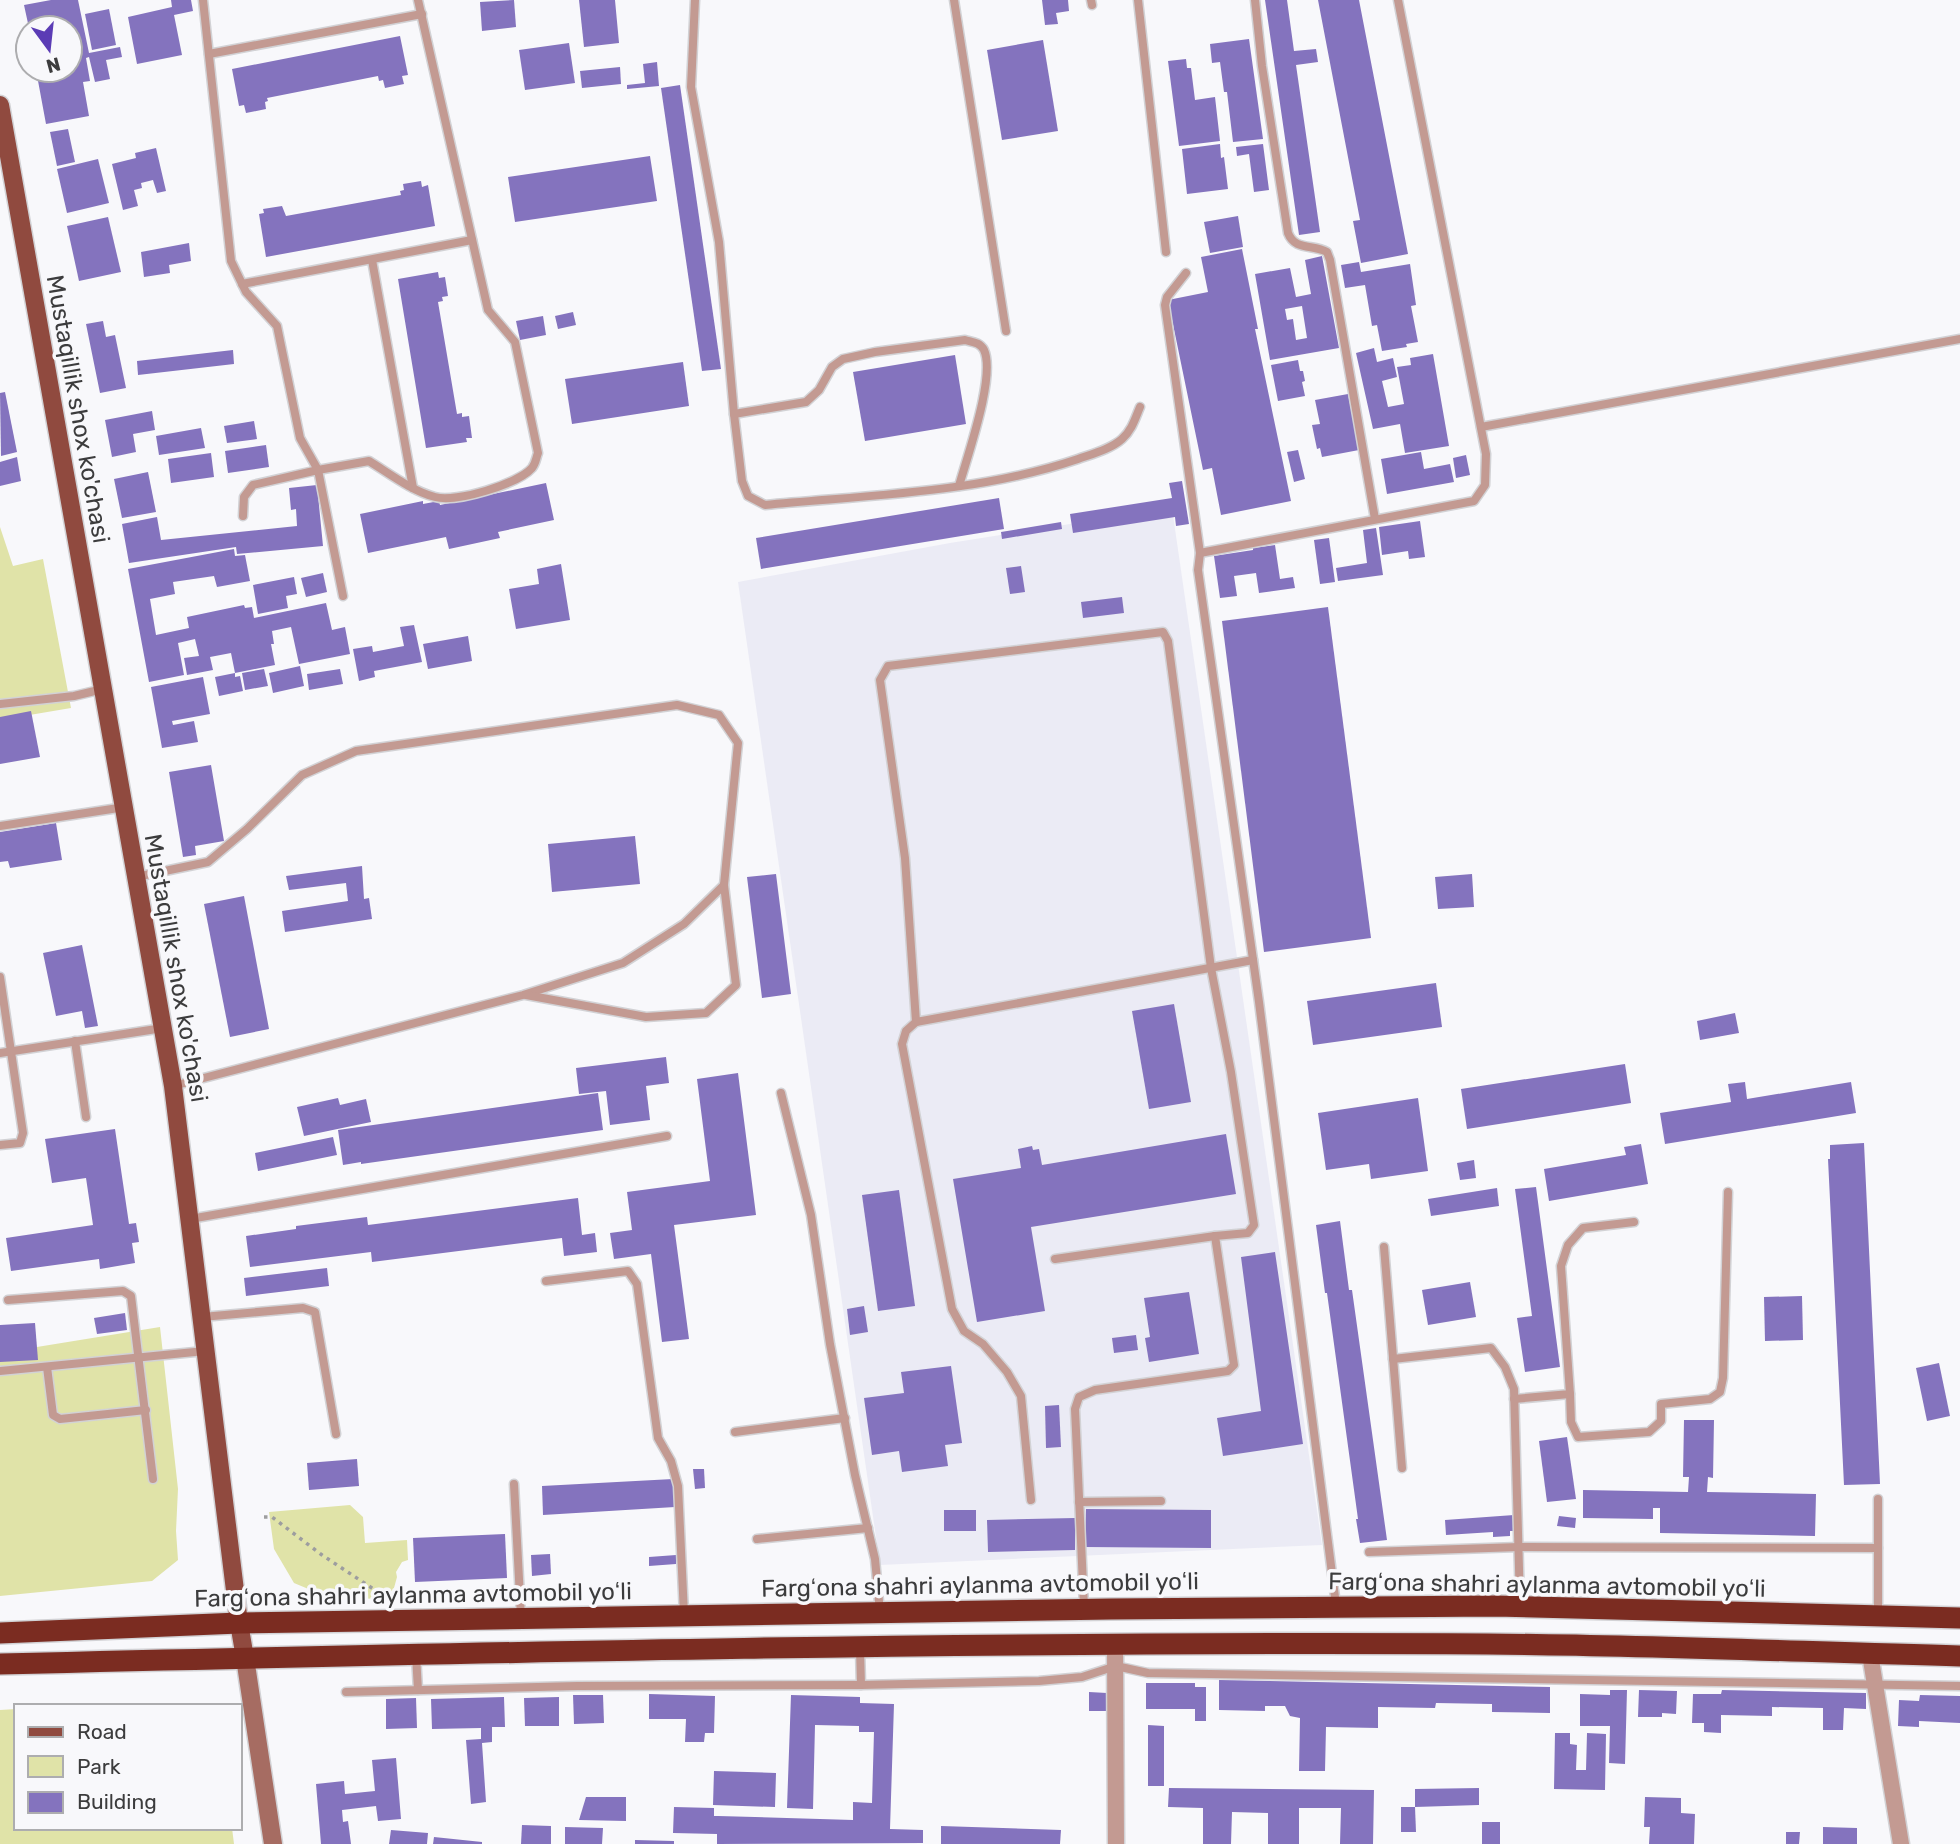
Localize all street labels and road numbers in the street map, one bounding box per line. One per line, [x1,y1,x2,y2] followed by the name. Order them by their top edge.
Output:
[41,273,115,545] street label: Mustaqillik shox ko'chasi
[139,832,213,1104] street label: Mustaqillik shox ko'chasi
[761,1567,1199,1603] street label: Fargʻona shahri aylanma avtomobil yoʻli
[1328,1567,1766,1603] street label: Fargʻona shahri aylanma avtomobil yoʻli
[194,1577,632,1613] street label: Fargʻona shahri aylanma avtomobil yoʻli

